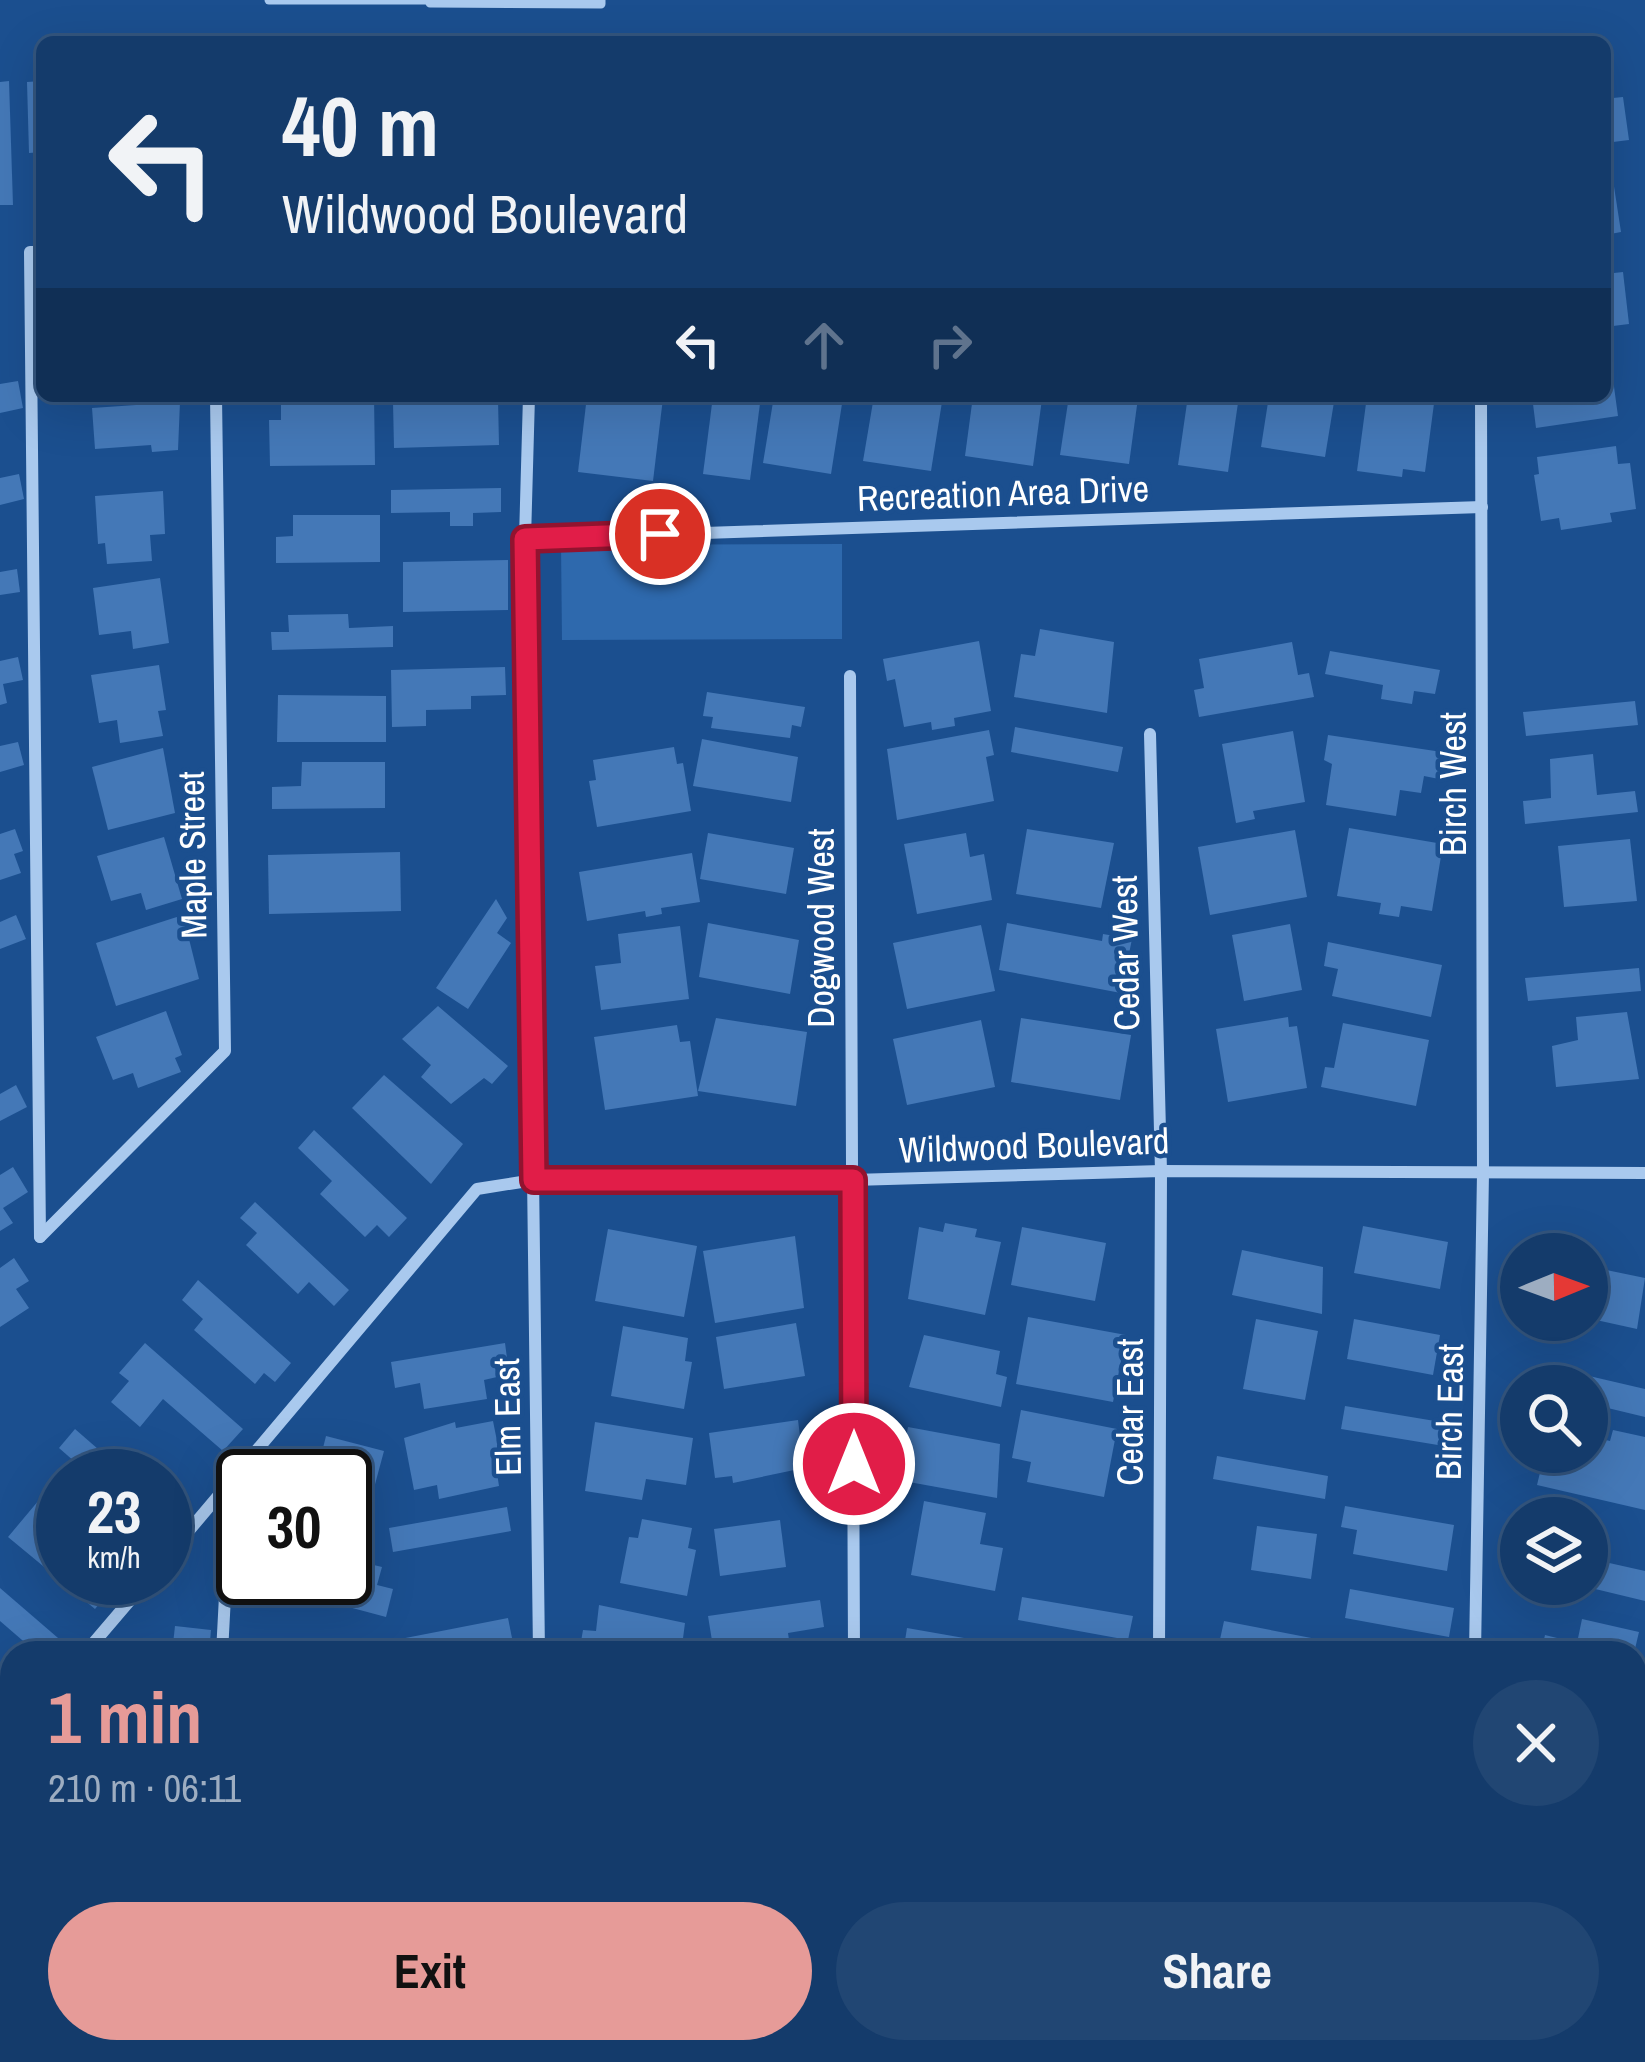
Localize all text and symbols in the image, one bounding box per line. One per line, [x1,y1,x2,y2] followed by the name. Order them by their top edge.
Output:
[282,69,439,182] text: 40 m
[84,84,240,240] icon: left
[282,177,688,250] text: Wildwood Boulevard
[665,312,731,378] icon: left
[791,312,857,378] icon: ahead
[917,312,983,378] icon: right
[856,464,1150,522] street label: Recreation Area Drive
[609,483,711,585] pin
[627,501,693,567] icon: arrive
[1429,712,1477,856] street label: Birch West
[167,771,217,939] street label: Maple Street
[797,828,845,1028] street label: Dogwood West
[1100,875,1150,1031] street label: Cedar West
[898,1116,1170,1174] street label: Wildwood Boulevard
[1500,1233,1608,1341] north arrow
[1500,1233,1608,1605] map controls
[1106,1338,1154,1486] street label: Cedar East
[1424,1343,1474,1481] street label: Birch East
[482,1358,532,1476] street label: Elm East
[1500,1365,1608,1473] button: search
[791,1401,917,1527] position arrow
[216,1449,372,1605] speed limit sign: 30
[87,1471,141,1552] text: 23
[1500,1497,1608,1605] button: layers
[87,1537,141,1577] text: km/h
[48,1668,202,1765] text: 1 min
[1473,1680,1599,1806] button: close
[48,1762,241,1814] text: 210 m · 06:11
[48,1902,812,2040] button: Exit
[836,1902,1599,2040] button: Share

